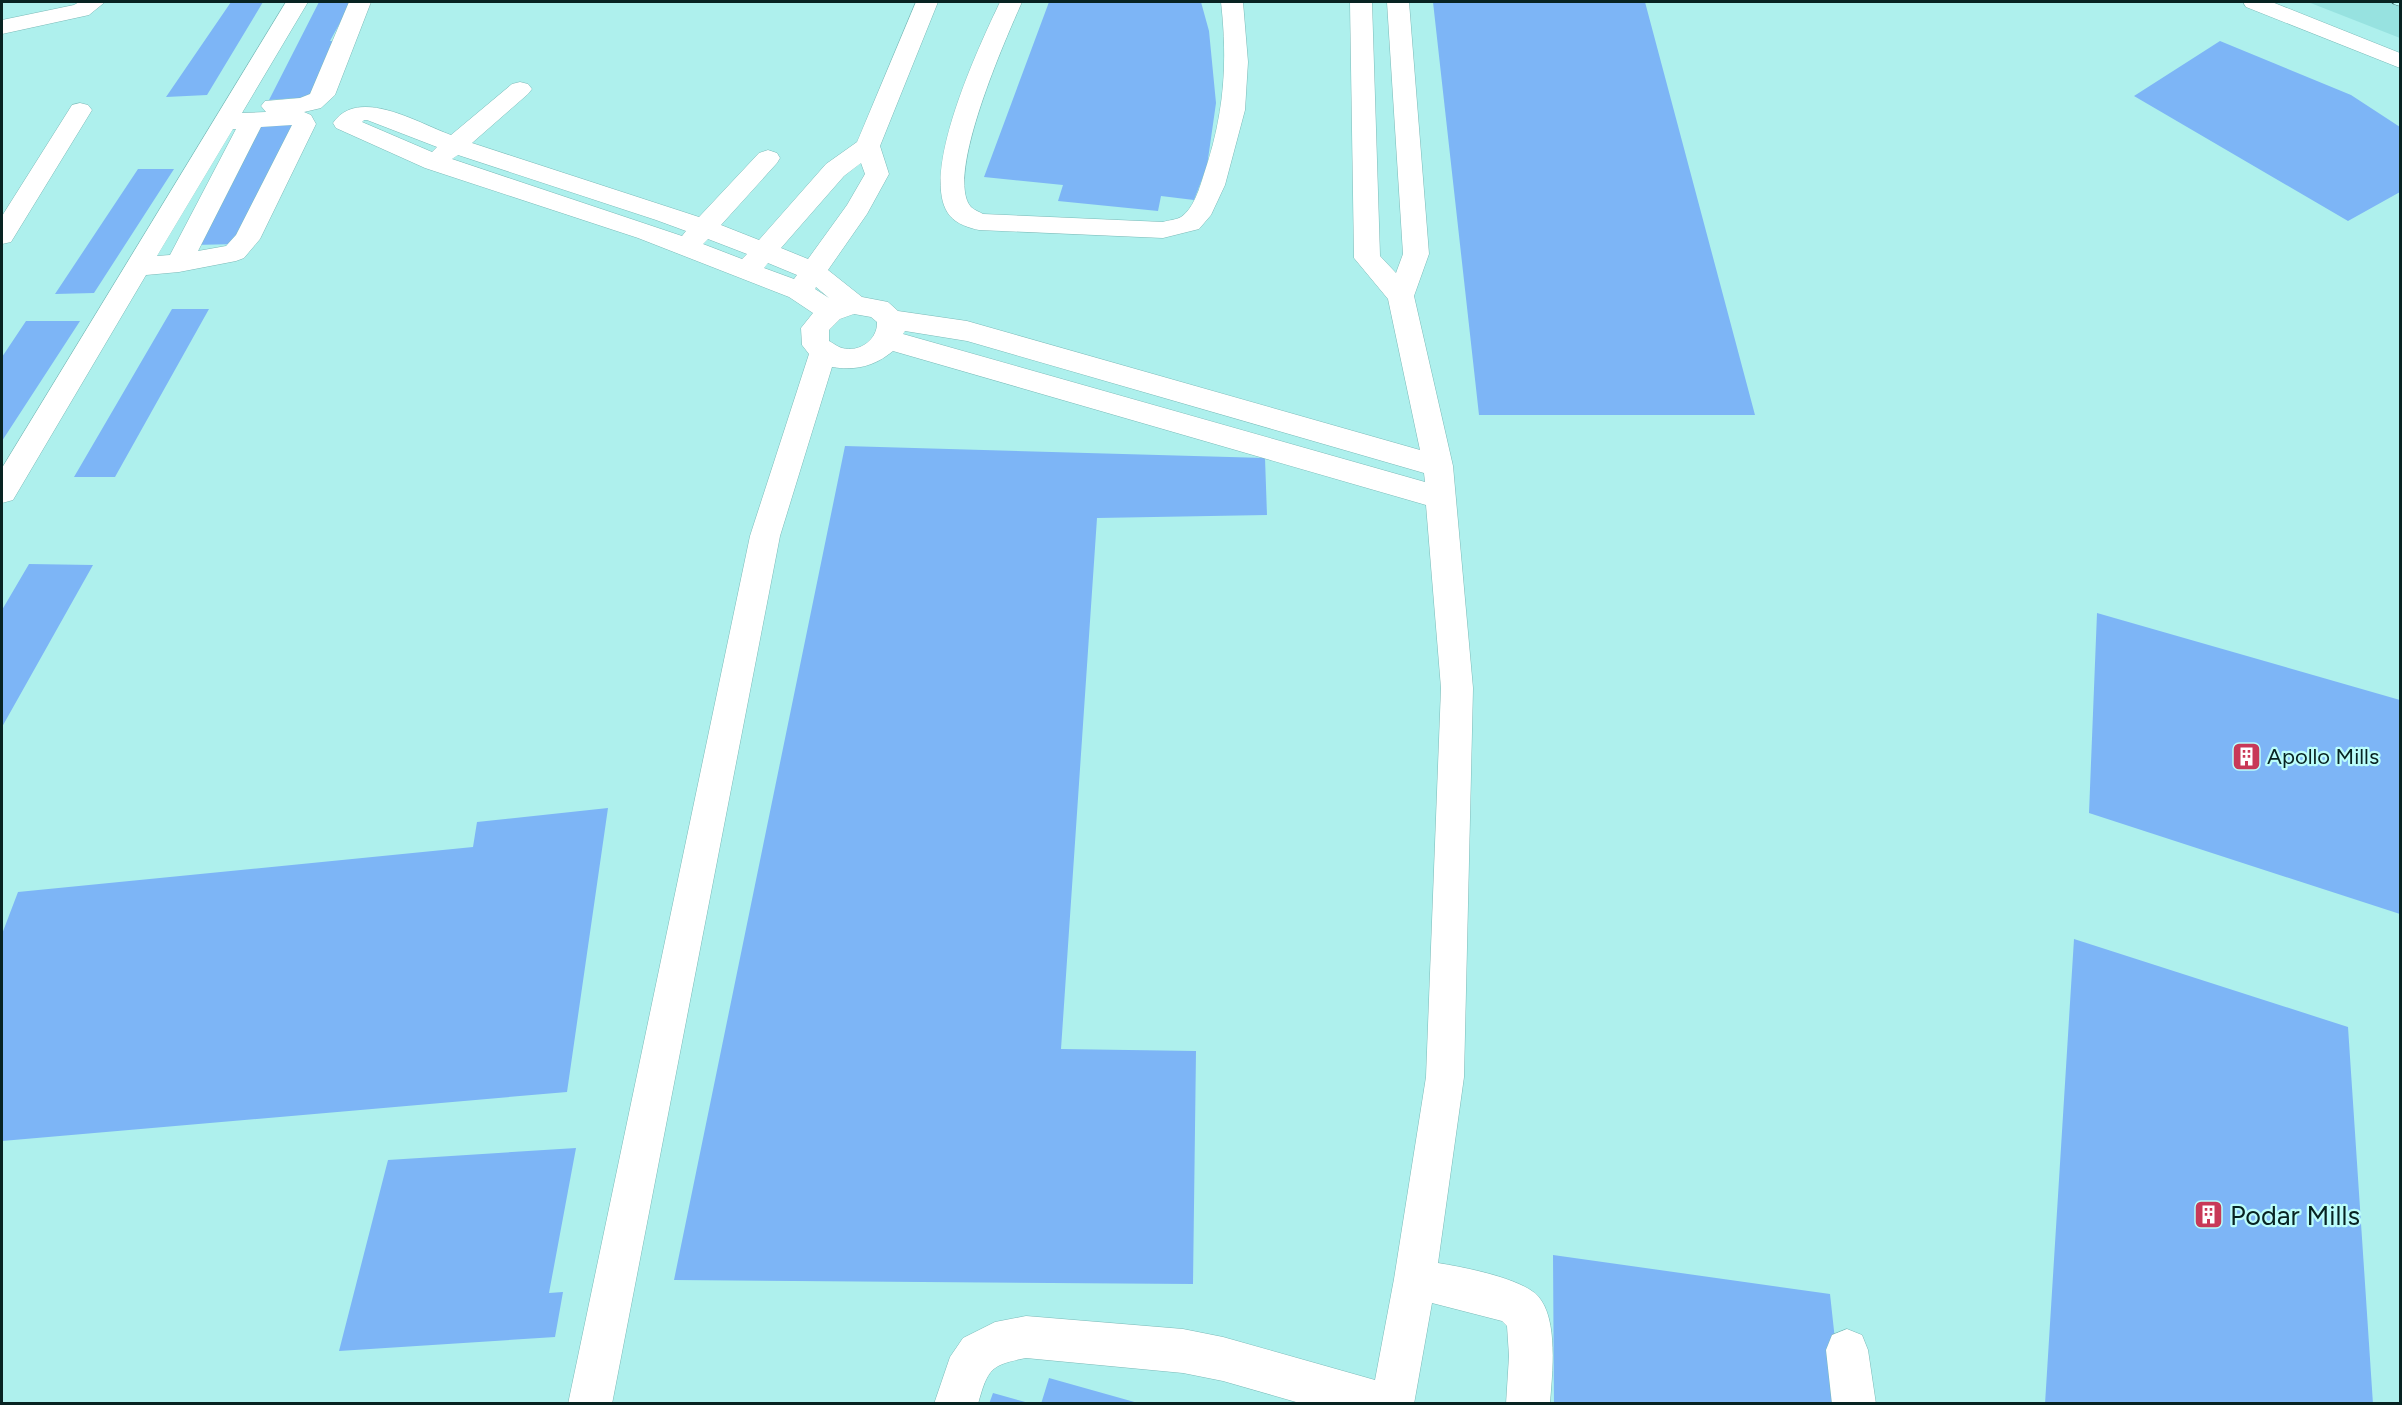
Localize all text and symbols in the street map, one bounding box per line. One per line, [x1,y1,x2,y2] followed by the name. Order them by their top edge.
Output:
[2230,740,2262,772] building icon: Apollo Mills
[2267,743,2379,770] place label: Apollo Mills
[2193,1199,2225,1231] building icon: Podar Mills
[2230,1199,2360,1232] place label: Podar Mills

